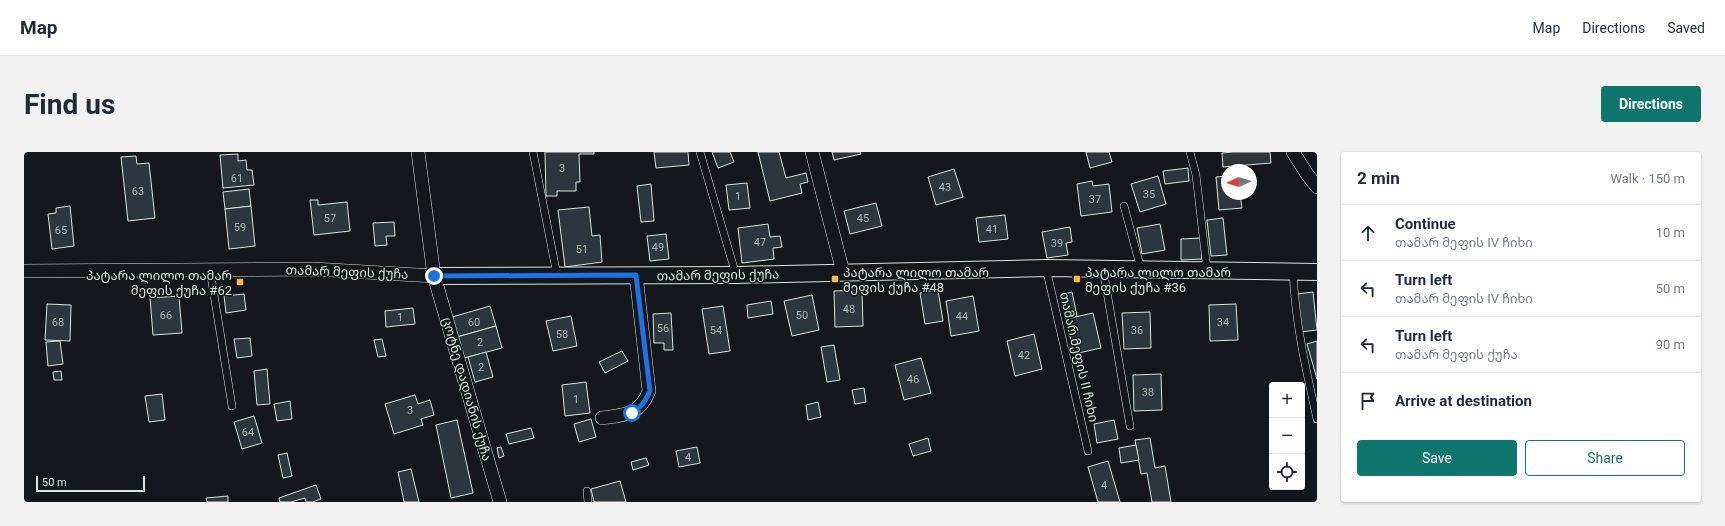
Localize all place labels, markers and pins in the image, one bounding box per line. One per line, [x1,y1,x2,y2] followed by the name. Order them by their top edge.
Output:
[843,265,989,295] place label: პატარა ლილო თამარ მეფის ქუჩა #48
[1085,265,1231,295] place label: პატარა ლილო თამარ მეფის ქუჩა #36
[86,268,232,298] place label: პატარა ლილო თამარ მეფის ქუჩა #62
[830,274,840,284] marker: პატარა ლილო თამარ მეფის ქუჩა #48
[1072,274,1082,284] marker: პატარა ლილო თამარ მეფის ქუჩა #36
[235,277,245,287] marker: პატარა ლილო თამარ მეფის ქუჩა #62

